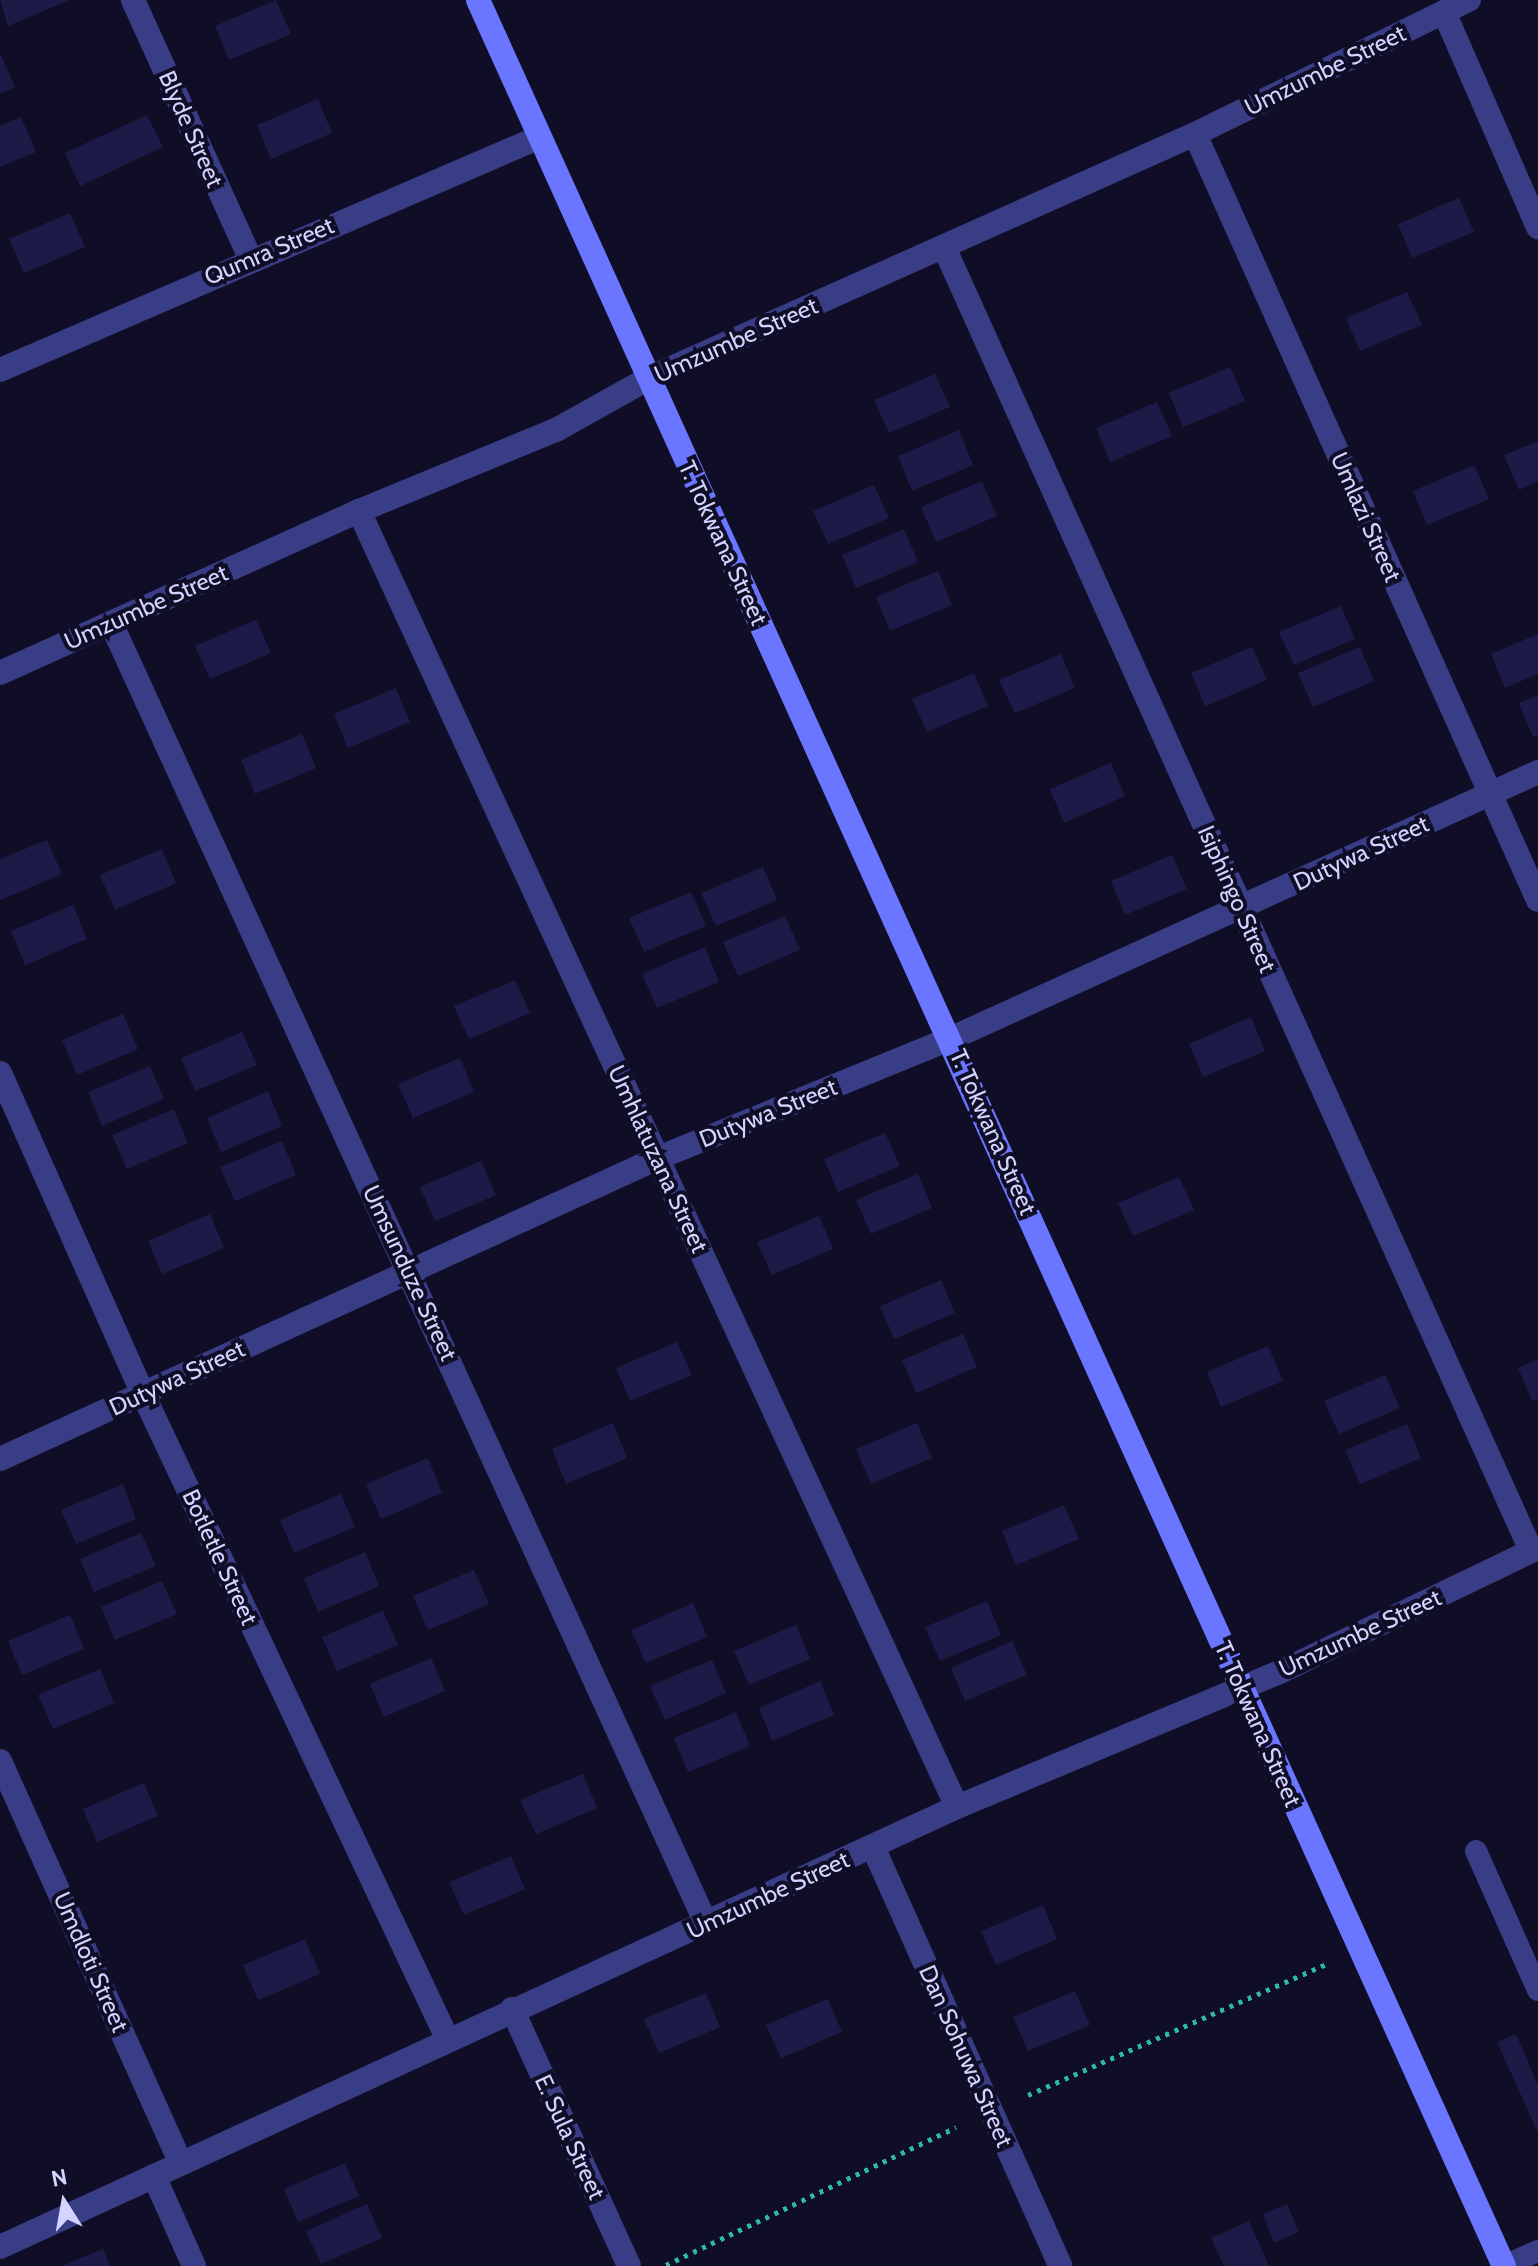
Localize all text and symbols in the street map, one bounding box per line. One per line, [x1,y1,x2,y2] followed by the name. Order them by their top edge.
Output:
[1240,19,1410,121] street label: Umzumbe Street
[153,66,229,192] street label: Blyde Street
[200,211,338,291] street label: Qumra Street
[650,291,822,389] street label: Umzumbe Street
[1325,448,1407,586] street label: Umlazi Street
[672,456,774,630] street label: T. Tokwana Street
[60,558,232,656] street label: Umzumbe Street
[1289,809,1433,897] street label: Dutywa Street
[1192,821,1282,977] street label: Isiphingo Street
[944,1045,1042,1219] street label: T. Tokwana Street
[602,1061,714,1257] street label: Umhlatuzana Street
[695,1072,841,1154] street label: Dutywa Street
[357,1181,463,1365] street label: Umsunduze Street
[105,1334,249,1422] street label: Dutywa Street
[176,1485,264,1629] street label: Botletle Street
[1274,1583,1446,1683] street label: Umzumbe Street
[1209,1637,1307,1811] street label: T. Tokwana Street
[682,1845,854,1945] street label: Umzumbe Street
[47,1888,135,2036] street label: Umdloti Street
[913,1960,1019,2152] street label: Dan Sohuwa Street
[529,2070,611,2204] street label: E. Sula Street
[24,2162,104,2242] north arrow
[49,2163,70,2193] text: N

